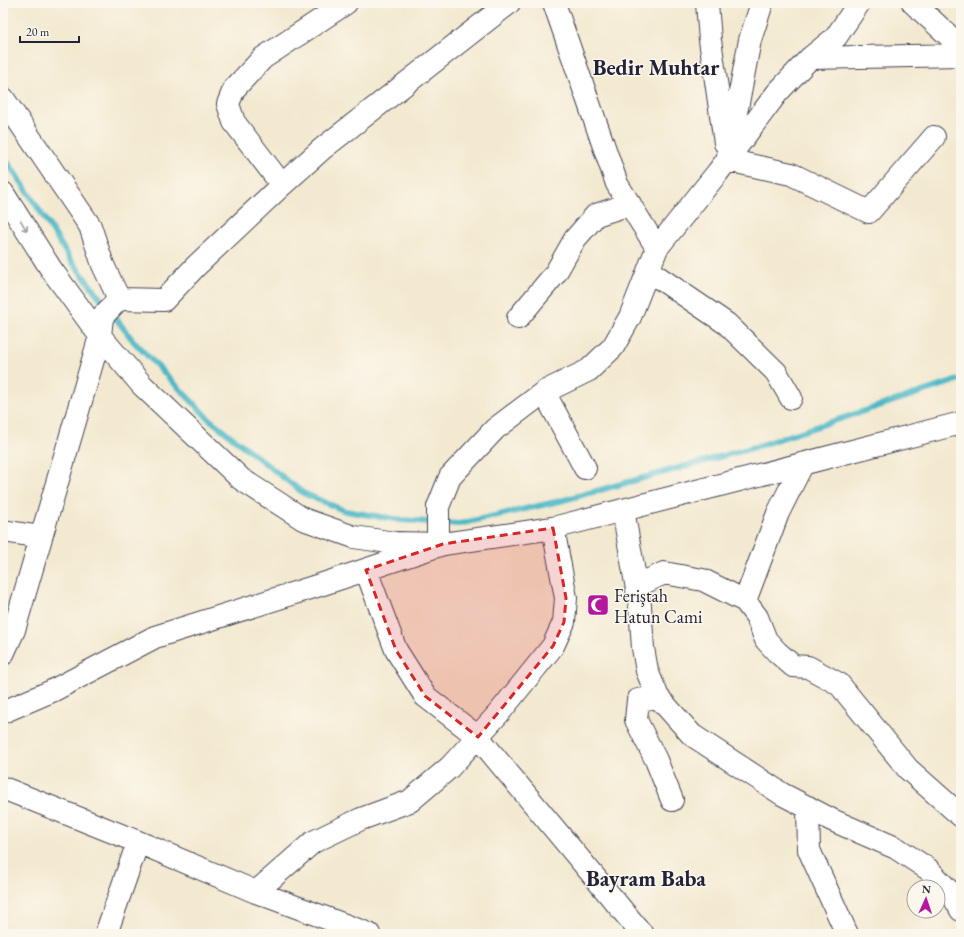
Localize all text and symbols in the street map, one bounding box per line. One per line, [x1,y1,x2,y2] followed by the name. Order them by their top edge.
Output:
[20,18,79,44] scale bar
[26,24,50,40] text: 20 m
[593,53,720,82] district label: Bedir Muhtar
[20,220,28,231] one-way arrow
[614,584,703,628] place label: Feriştah Hatun Cami
[585,592,611,618] mosque icon: Feriştah Hatun Cami
[586,864,706,893] district label: Bayram Baba
[906,879,946,919] north arrow
[922,882,931,896] text: N

